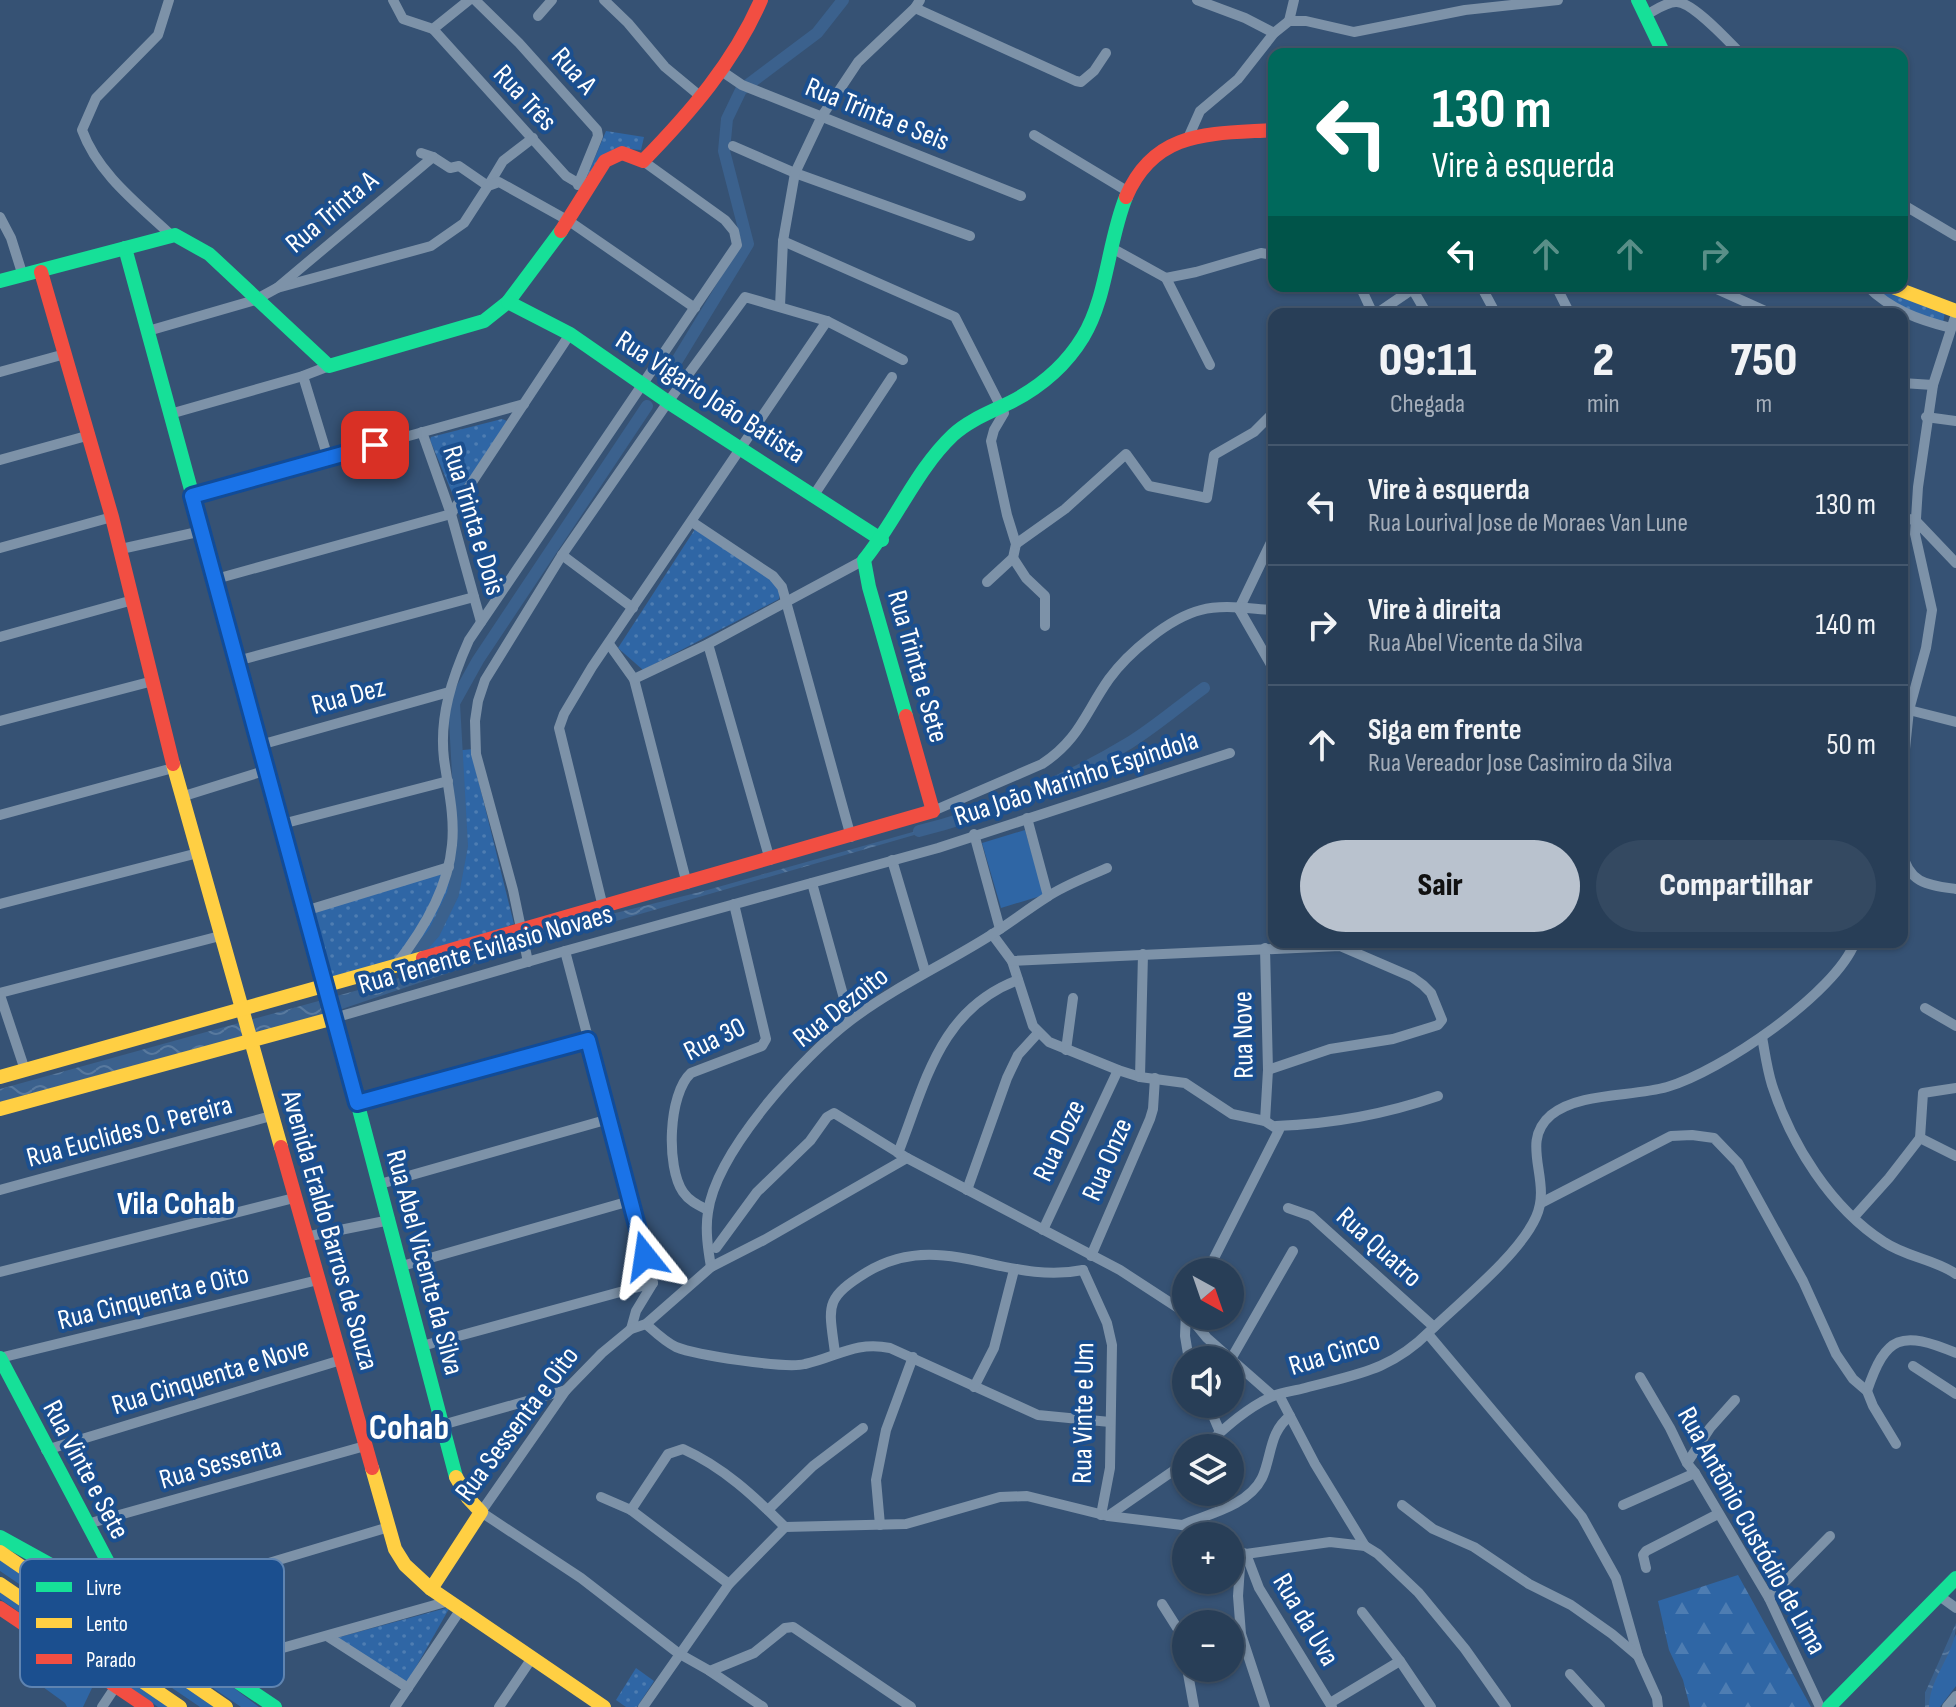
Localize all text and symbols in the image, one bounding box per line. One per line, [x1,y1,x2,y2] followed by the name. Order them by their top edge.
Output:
[544,41,604,102] street label: Rua A
[486,58,564,138] street label: Rua Três
[801,71,954,158] street label: Rua Trinta e Seis
[1432,77,1552,144] text: 130 m
[1300,80,1404,184] icon: left
[1432,145,1615,188] text: Vire à esquerda
[279,163,386,260] street label: Rua Trinta A
[1440,232,1484,276] icon: left
[1524,232,1568,276] icon: ahead
[1608,232,1652,276] icon: ahead
[1692,232,1736,276] icon: right
[609,324,811,471] street label: Rua Vigario João Batista
[1379,332,1476,389] text: 09:11
[1593,332,1614,389] text: 2
[1730,332,1797,389] text: 750
[1390,389,1465,420] text: Chegada
[1587,389,1620,420] text: min
[1755,389,1772,420] text: m
[341,411,409,479] pin
[353,423,397,467] icon: arrive
[435,442,512,599] street label: Rua Trinta e Dois
[1368,472,1530,508] text: Vire à esquerda
[1300,483,1344,527] icon: left
[1816,487,1876,523] text: 130 m
[1368,508,1688,539] text: Rua Lourival Jose de Moraes Van Lune
[880,587,955,746] street label: Rua Trinta e Sete
[1368,592,1501,628] text: Vire à direita
[1300,603,1344,647] icon: right
[1816,607,1876,643] text: 140 m
[1368,628,1583,659] text: Rua Abel Vicente da Silva
[308,671,389,722] street label: Rua Dez
[1368,712,1521,748] text: Siga em frente
[950,723,1203,833] street label: Rua João Marinho Espindola
[1300,723,1344,767] icon: ahead
[1827,727,1876,763] text: 50 m
[1368,748,1672,779] text: Rua Vereador Jose Casimiro da Silva
[1300,840,1580,932] button: Sair
[1596,840,1876,932] button: Compartilhar
[354,897,616,1002] street label: Rua Tenente Evilasio Novaes
[787,960,895,1054] street label: Rua Dezoito
[1226,991,1261,1079] street label: Rua Nove
[679,1010,751,1068] street label: Rua 30
[274,1086,385,1374] street label: Avenida Eraldo Barros de Souza
[23,1088,236,1175] street label: Rua Euclides O. Pereira
[1026,1095,1092,1187] street label: Rua Doze
[1075,1113,1139,1206] street label: Rua Onze
[379,1146,470,1379] street label: Rua Abel Vicente da Silva
[117,1185,235,1224] district label: Vila Cohab
[1329,1200,1429,1294] street label: Rua Quatro
[603,1214,687,1298] position arrow
[54,1258,252,1337] street label: Rua Cinquenta e Oito
[1172,1258,1244,1330] north arrow
[1172,1258,1244,1682] map controls
[1285,1324,1384,1383] street label: Rua Cinco
[108,1331,313,1422] street label: Rua Cinquenta e Nove
[448,1340,586,1508] street label: Rua Sessenta e Oito
[1066,1342,1101,1484] street label: Rua Vinte e Um
[1172,1346,1244,1418] button: sound
[35,1395,136,1545] street label: Rua Vinte e Sete
[1670,1401,1833,1660] street label: Rua Antônio Custódio de Lima
[369,1407,449,1450] district label: Cohab
[156,1430,285,1497] street label: Rua Sessenta
[1172,1434,1244,1506] button: layers
[1172,1522,1244,1594] button: +
[20,1559,284,1687] legend
[1265,1568,1346,1672] street label: Rua da Uva
[86,1575,122,1602] text: Livre
[1172,1610,1244,1682] button: −
[86,1611,128,1638] text: Lento
[86,1647,136,1674] text: Parado

